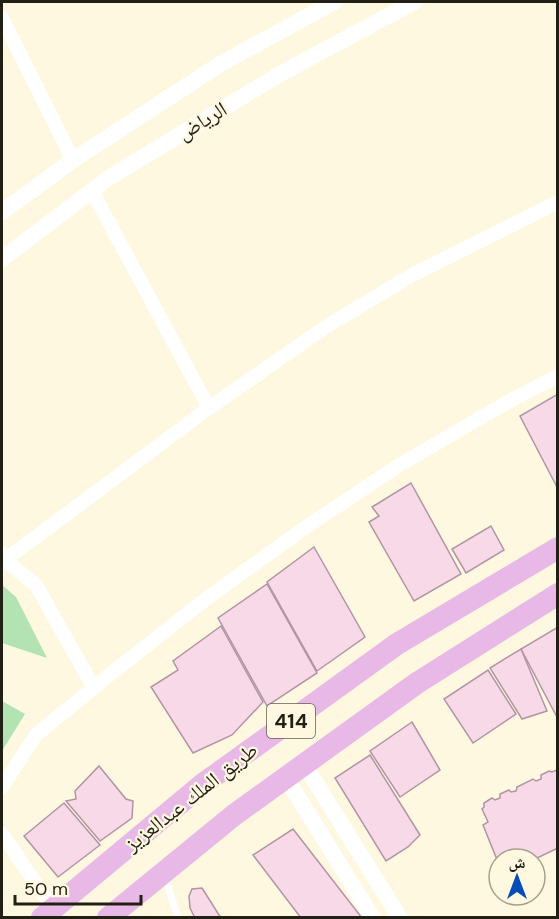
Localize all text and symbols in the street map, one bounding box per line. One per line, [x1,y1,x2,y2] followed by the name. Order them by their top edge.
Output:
[172,95,232,147] street label: الرياض
[267,704,315,738] road number: 414
[118,736,263,858] street label: طريق الملك عبدالعزيز
[487,847,547,907] north arrow
[509,852,526,873] text: ش
[15,868,141,906] scale bar
[24,877,68,901] text: 50 m

